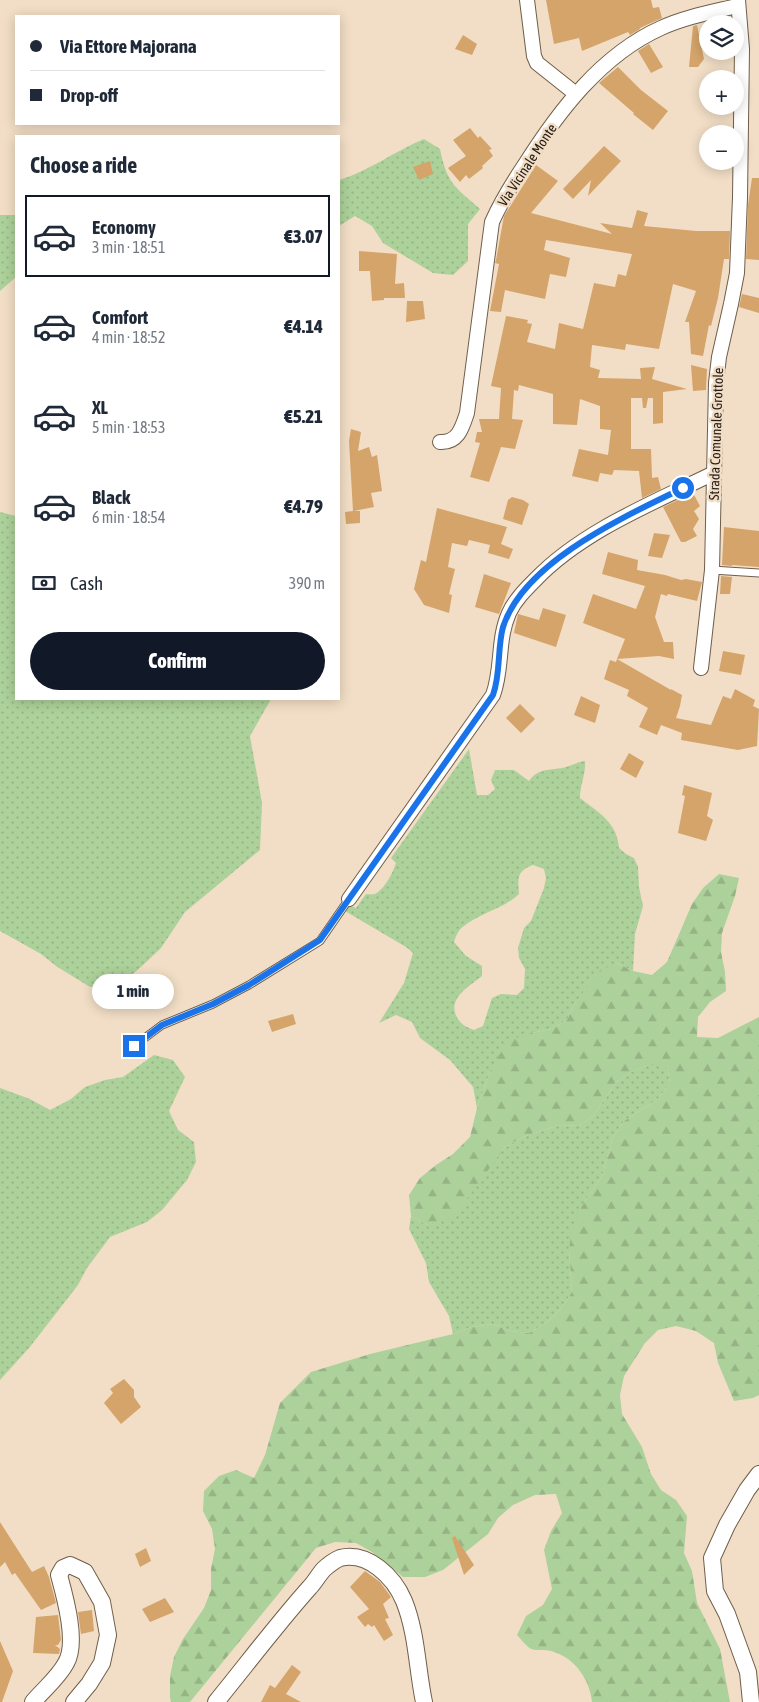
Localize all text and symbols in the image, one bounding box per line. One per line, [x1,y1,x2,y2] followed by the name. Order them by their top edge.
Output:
[699,15,744,170] map controls
[699,15,744,60] button: layers
[60,35,197,57] text: Via Ettore Majorana
[699,70,744,115] button: +
[60,84,118,106] text: Drop-off
[494,121,560,209] street label: Via Vicinale Monte
[699,125,744,170] button: −
[30,152,137,178] text: Choose a ride
[32,214,77,259] icon: car
[92,216,156,238] text: Economy
[284,225,323,247] text: €3.07
[92,238,165,256] text: 3 min · 18:51
[32,304,77,349] icon: car
[92,306,148,328] text: Comfort
[284,315,323,337] text: €4.14
[92,328,165,346] text: 4 min · 18:52
[706,367,726,501] street label: Strada Comunale Grottole
[32,394,77,439] icon: car
[92,396,108,418] text: XL
[284,405,323,427] text: €5.21
[92,418,165,436] text: 5 min · 18:53
[672,477,694,499] route start
[32,484,77,529] icon: car
[92,486,130,508] text: Black
[284,495,323,517] text: €4.79
[92,508,165,526] text: 6 min · 18:54
[30,569,58,597] icon: cash
[70,572,103,594] text: Cash
[289,574,325,592] text: 390 m
[30,632,325,690] button: Confirm
[93,974,175,1008] callout: 1 min
[117,982,149,1000] text: 1 min
[123,1035,145,1057] route end

